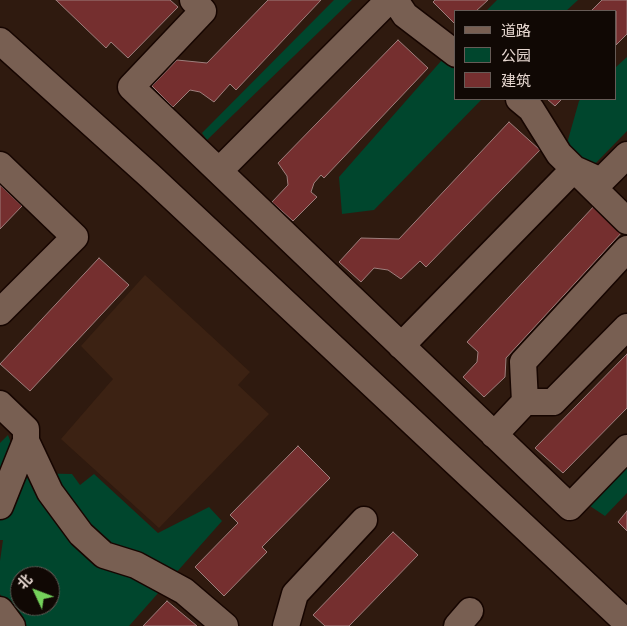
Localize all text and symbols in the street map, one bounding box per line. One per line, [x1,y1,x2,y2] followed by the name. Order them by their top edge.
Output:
[454,10,617,100] legend
[501,20,531,41] text: 道路
[501,45,531,66] text: 公园
[501,70,531,91] text: 建筑
[10,566,60,616] north arrow
[13,570,36,593] text: 北

